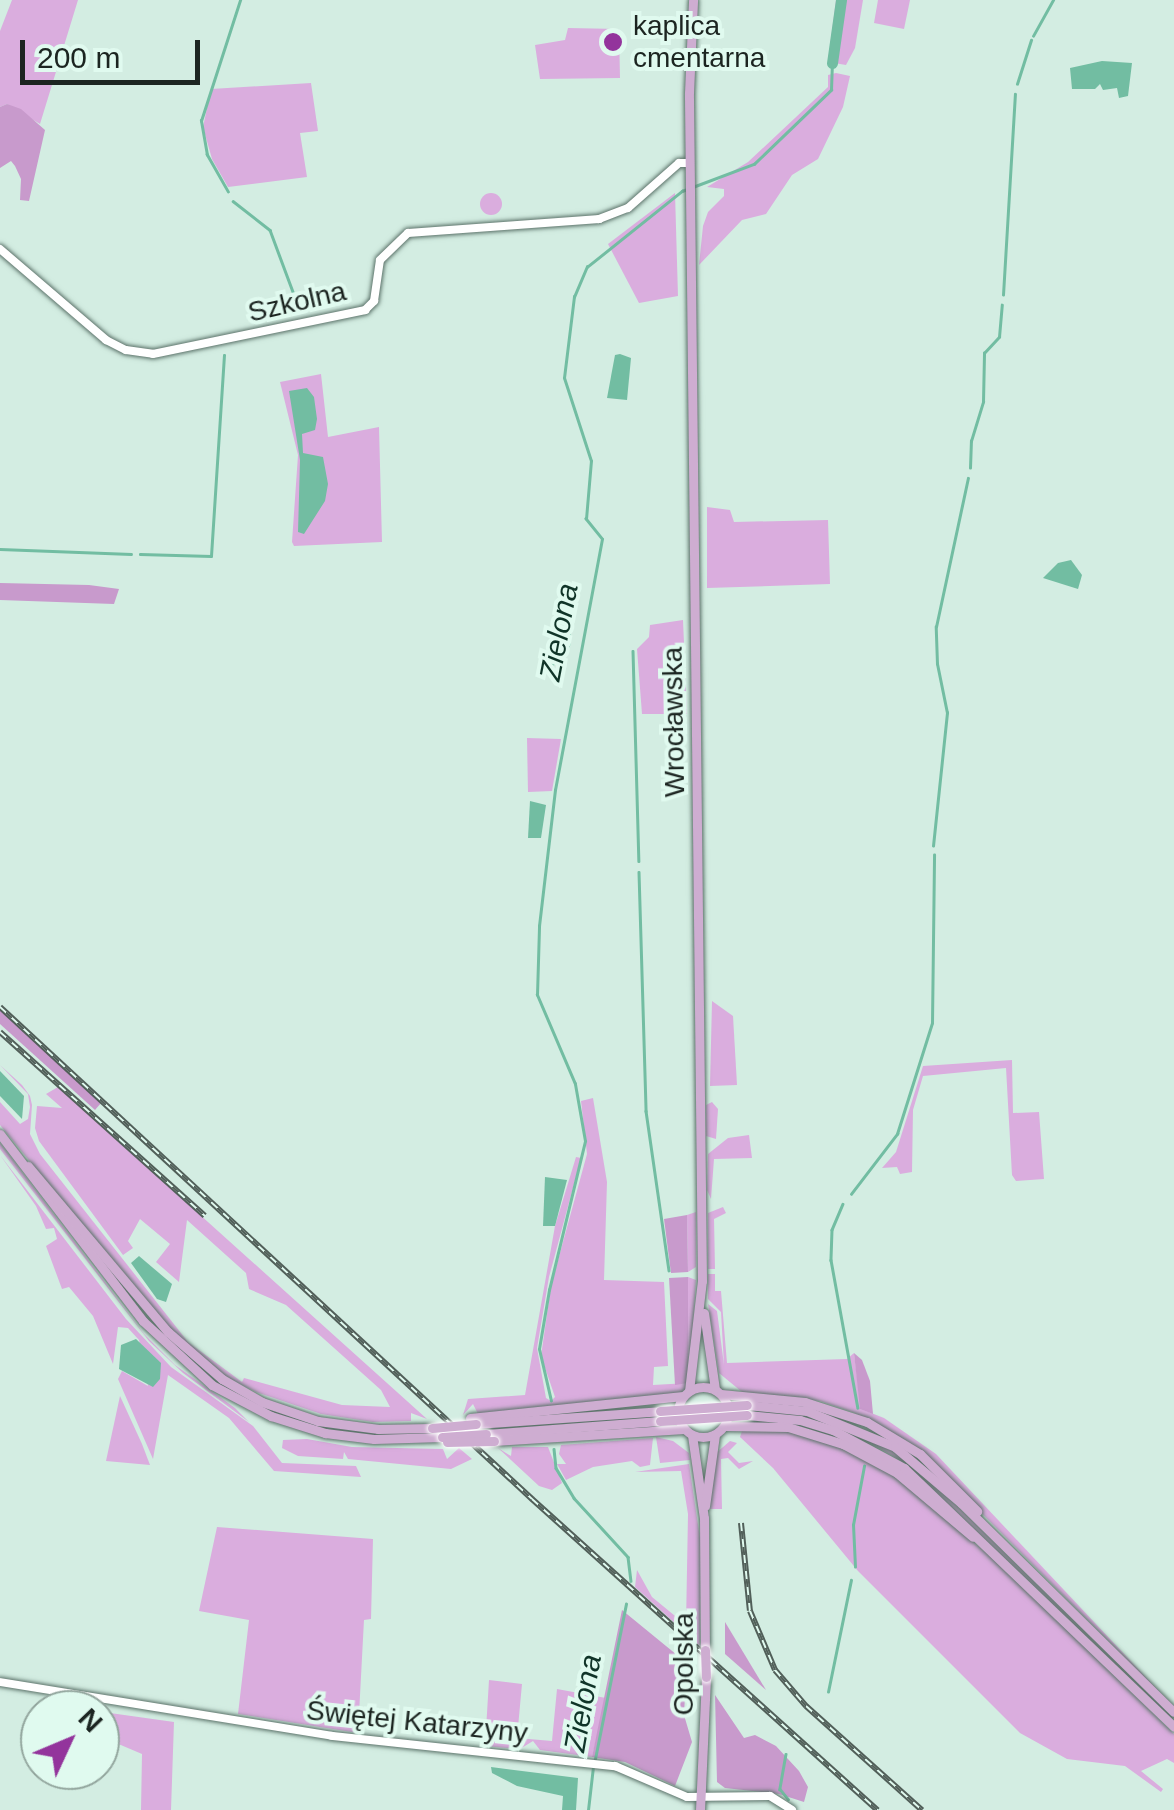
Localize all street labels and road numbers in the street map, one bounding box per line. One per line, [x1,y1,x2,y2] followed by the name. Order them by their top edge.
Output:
[245,274,349,330] street label: Szkolna
[656,647,692,797] street label: Wrocławska
[667,1613,701,1715] street label: Opolska
[305,1694,529,1750] street label: Świętej Katarzyny

